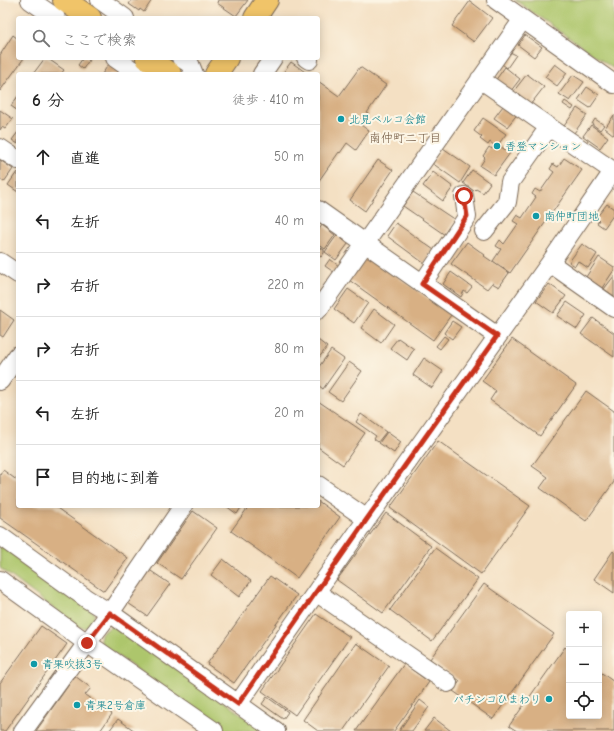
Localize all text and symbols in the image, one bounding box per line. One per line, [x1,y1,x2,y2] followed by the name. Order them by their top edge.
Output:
[16,16,320,60] search box
[30,27,52,49] icon: search
[62,31,137,49] text: ここで検索
[32,91,64,110] text: 6 分
[233,92,304,107] text: 徒歩 · 410 m
[349,113,426,126] place label: 北見ベルコ会館
[336,114,346,124] marker: 北見ベルコ会館
[369,131,441,145] district label: 南仲町二丁目
[505,140,582,153] place label: 香登マンション
[492,141,502,151] marker: 香登マンション
[32,146,54,168] icon: ahead
[70,149,100,167] text: 直進
[274,149,304,164] text: 50 m
[455,187,473,205] route start
[32,210,54,232] icon: left
[544,210,599,223] place label: 南仲町団地
[531,211,541,221] marker: 南仲町団地
[70,213,100,231] text: 左折
[275,213,304,228] text: 40 m
[32,274,54,296] icon: right
[70,277,100,295] text: 右折
[267,277,304,292] text: 220 m
[32,338,54,360] icon: right
[70,341,100,359] text: 右折
[274,341,304,356] text: 80 m
[32,402,54,424] icon: left
[70,405,100,423] text: 左折
[274,405,304,420] text: 20 m
[32,466,54,488] icon: arrive
[70,469,160,487] text: 目的地に到着
[566,611,602,719] map controls
[566,611,602,647] button: +
[78,634,96,652] route end
[566,647,602,683] button: −
[42,658,103,671] place label: 青果吹抜3号
[29,659,39,669] marker: 青果吹抜3号
[566,683,602,719] button: locate
[453,693,541,706] place label: パチンコひまわり
[544,694,554,704] marker: パチンコひまわり
[85,699,146,712] place label: 青果2号倉庫
[72,700,82,710] marker: 青果2号倉庫

